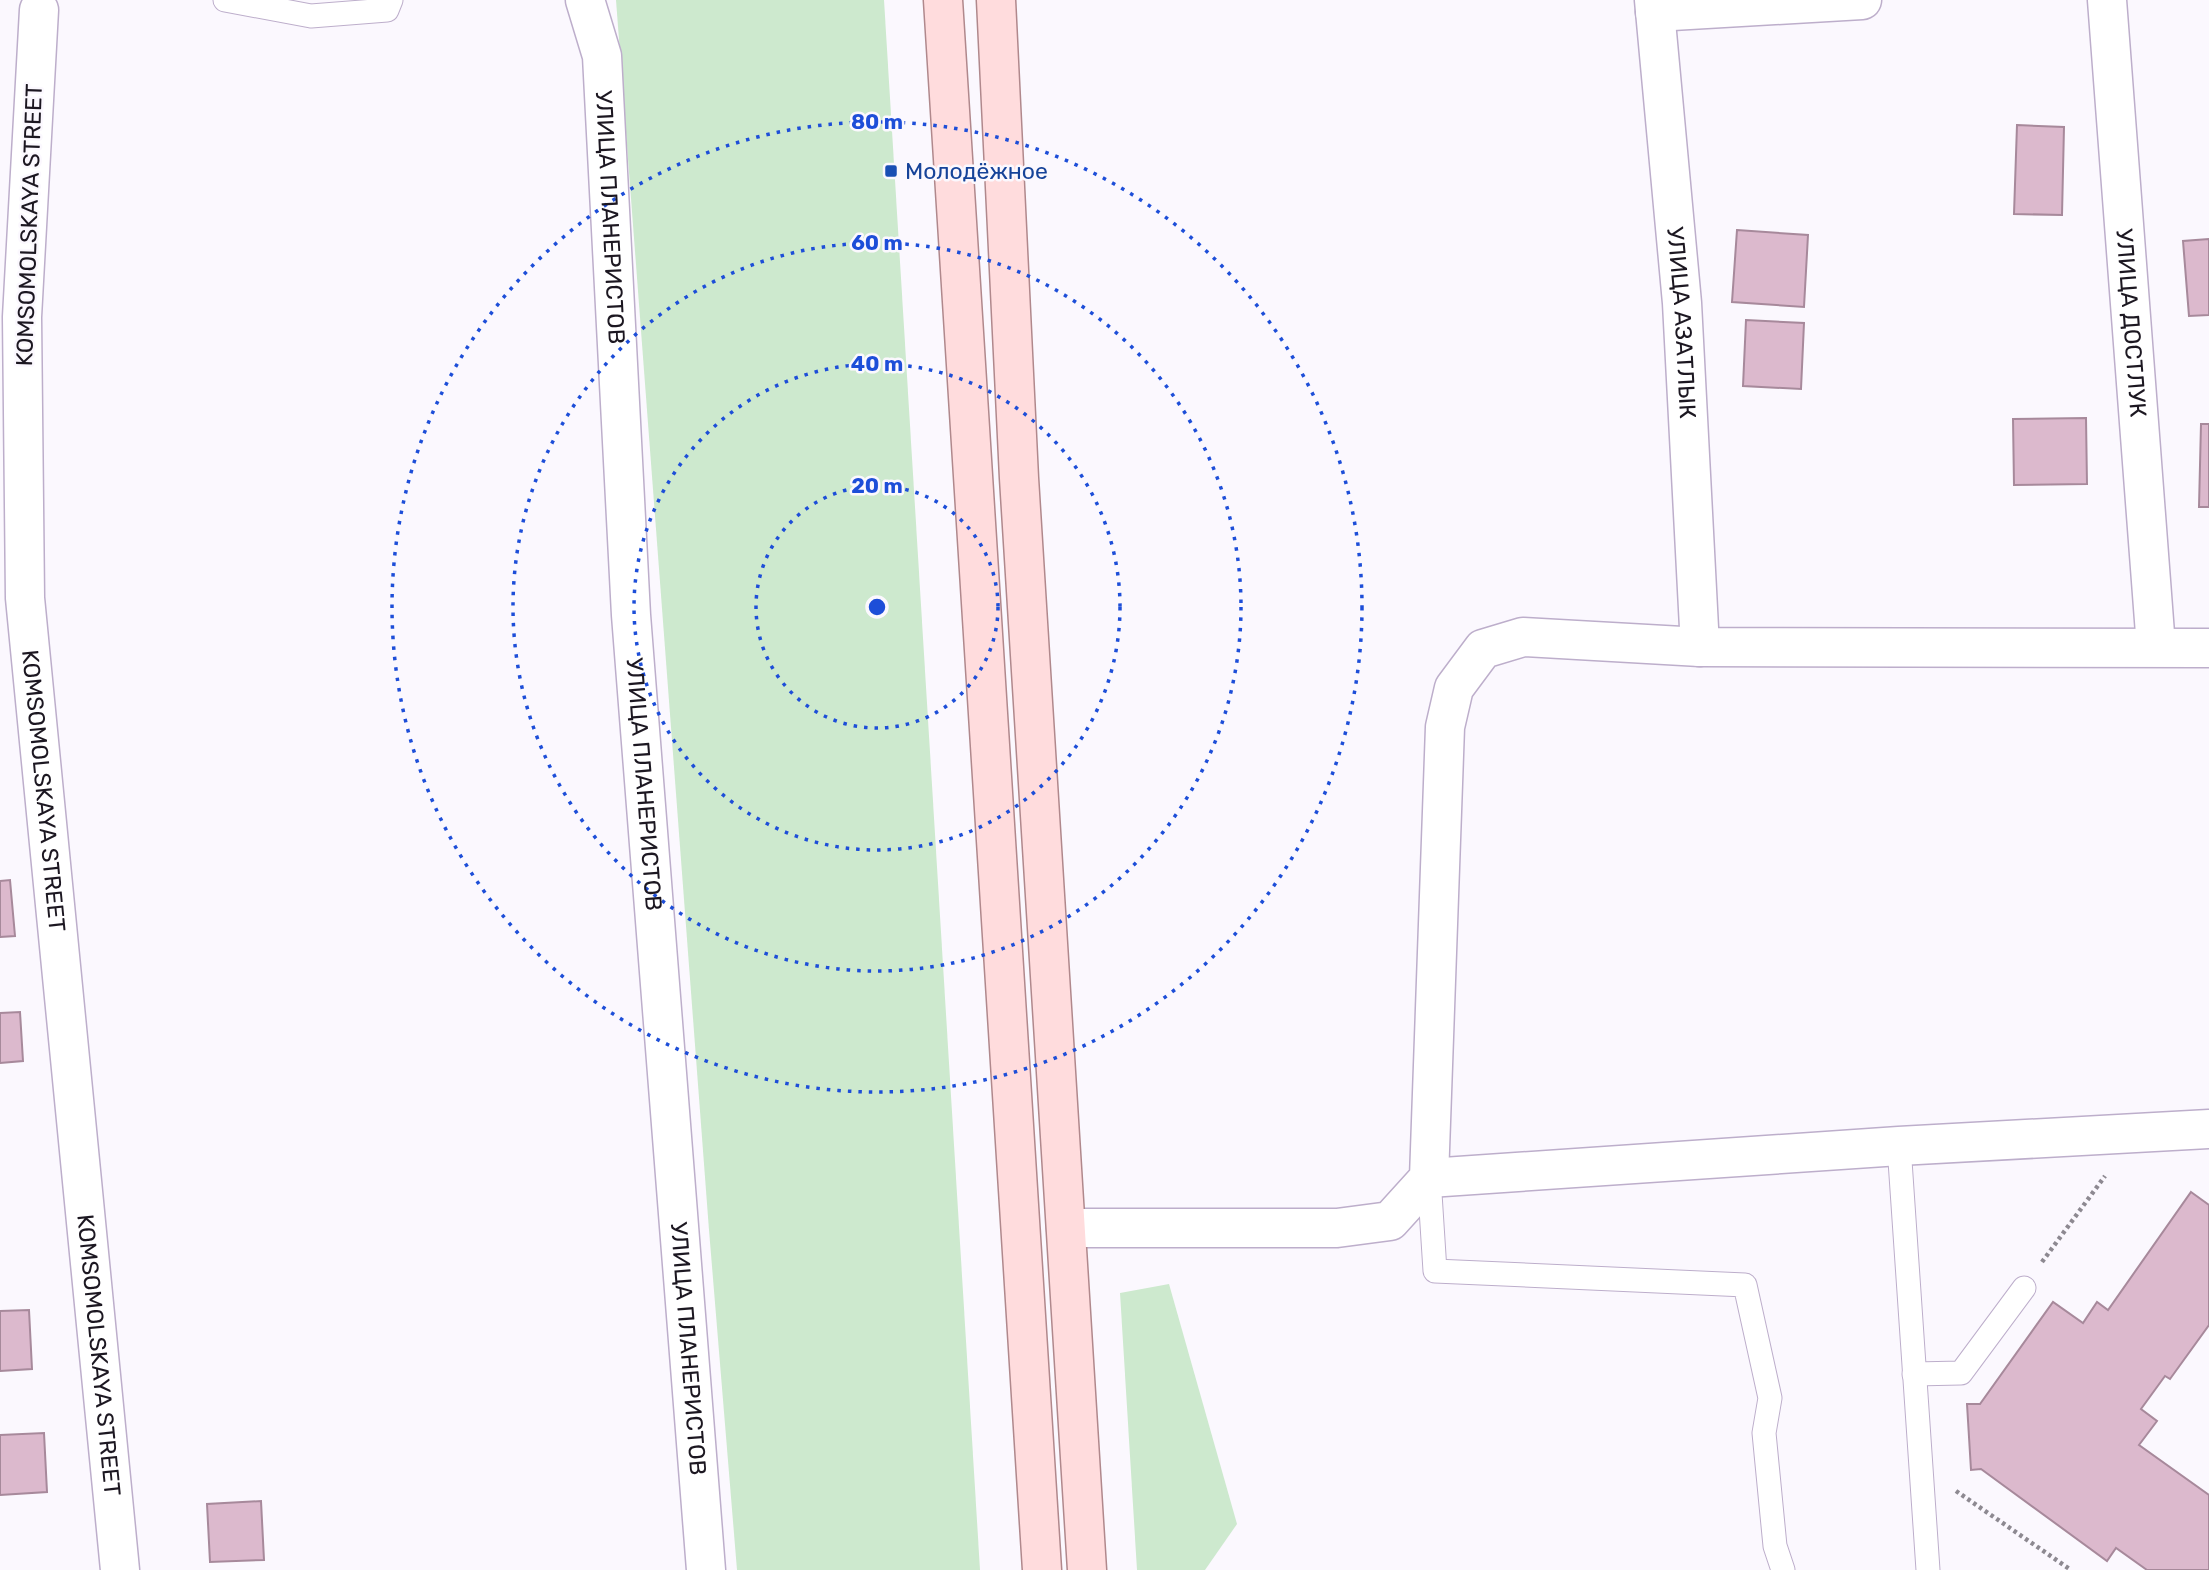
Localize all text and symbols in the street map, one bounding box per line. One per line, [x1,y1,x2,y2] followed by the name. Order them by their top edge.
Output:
[10,83,48,367] street label: KOMSOMOLSKAYA STREET
[590,90,631,345] street label: УЛИЦА ПЛАНЕРИСТОВ
[851,109,903,134] text: 80 m
[905,157,1048,185] place label: Молодёжное
[883,163,899,179] marker: Молодёжное
[1661,226,1702,420] street label: УЛИЦА АЗАТЛЫК
[2110,228,2153,418] street label: УЛИЦА ДОСТЛУК
[851,230,903,255] text: 60 m
[851,351,903,376] text: 40 m
[851,473,903,498] text: 20 m
[865,595,889,619] centre of rings
[16,648,72,933] street label: KOMSOMOLSKAYA STREET
[620,656,668,912] street label: УЛИЦА ПЛАНЕРИСТОВ
[71,1213,127,1497] street label: KOMSOMOLSKAYA STREET
[665,1221,713,1476] street label: УЛИЦА ПЛАНЕРИСТОВ

